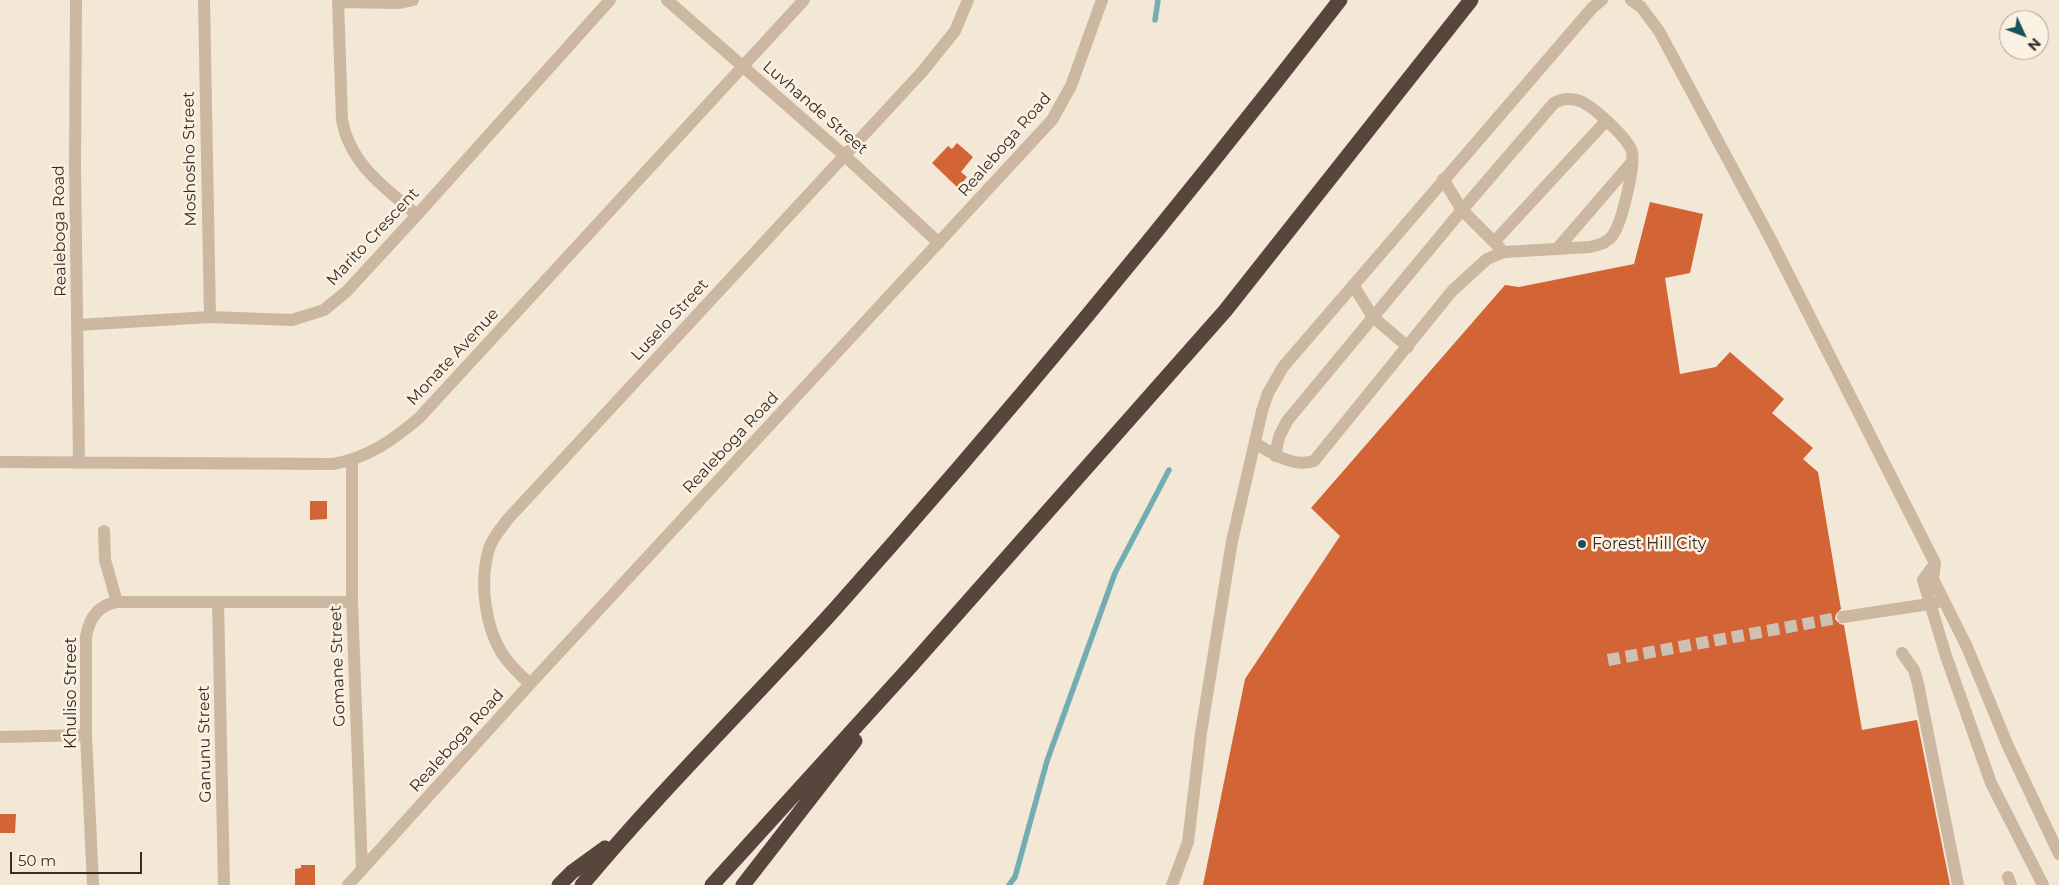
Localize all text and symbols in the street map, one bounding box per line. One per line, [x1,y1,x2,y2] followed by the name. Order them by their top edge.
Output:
[1999,10,2049,60] north arrow
[2024,34,2045,55] text: N
[759,57,871,159] street label: Luvhande Street
[955,89,1055,201] street label: Realeboga Road
[179,91,201,227] street label: Moshosho Street
[49,165,71,297] street label: Realeboga Road
[323,184,423,290] street label: Marito Crescent
[627,275,713,365] street label: Luselo Street
[403,304,503,410] street label: Monate Avenue
[679,388,783,498] street label: Realeboga Road
[1592,534,1706,554] place label: Forest Hill City
[1576,538,1588,550] marker: Forest Hill City
[326,605,350,727] street label: Gomane Street
[61,637,81,749] street label: Khuliso Street
[194,685,216,803] street label: Ganunu Street
[406,686,508,796] street label: Realeboga Road
[12,842,145,874] scale bar
[18,851,56,870] text: 50 m

